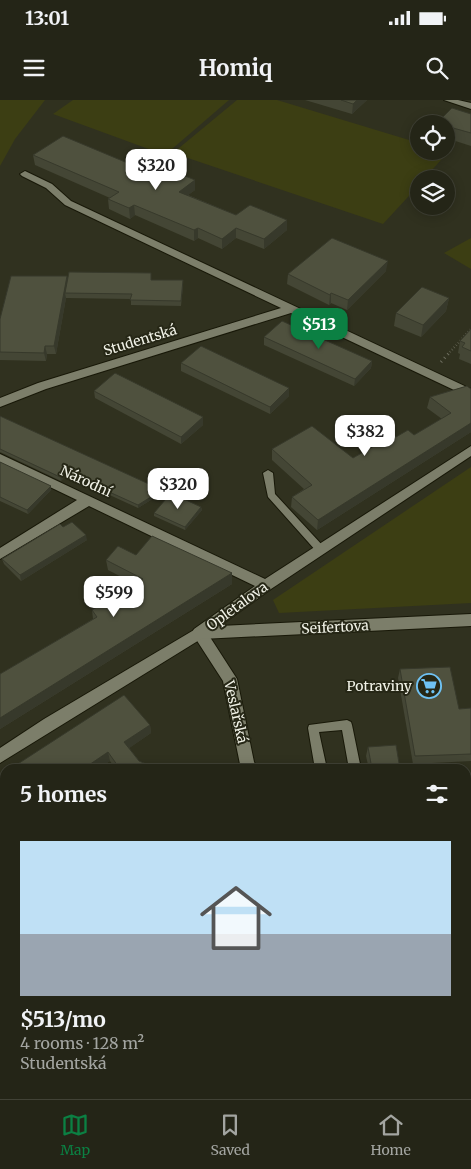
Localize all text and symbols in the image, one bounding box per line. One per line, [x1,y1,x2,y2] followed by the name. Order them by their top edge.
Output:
[25,6,69,30] text: 13:01
[20,54,48,82] icon: menu
[199,54,272,82] text: Homiq
[423,54,451,82] icon: search
[410,115,455,215] map controls
[410,115,455,160] button: locate
[126,148,186,191] pin: $320
[137,155,175,175] text: $320
[410,170,455,215] button: layers
[289,308,349,350] pin: $513
[302,314,336,334] text: $513
[101,320,179,360] street label: Studentská
[335,414,395,457] pin: $382
[346,421,384,441] text: $382
[57,461,115,501] street label: Národní
[148,468,208,510] pin: $320
[159,474,197,494] text: $320
[84,576,144,618] pin: $599
[203,577,272,634] street label: Opletalova
[95,582,133,602] text: $599
[301,616,370,638] street label: Seifertova
[416,673,442,699] supermarket icon: Potraviny
[346,677,413,695] place label: Potraviny
[220,678,252,746] street label: Veslařská
[423,780,451,808] icon: filters
[20,781,107,808] text: 5 homes
[191,873,281,963] icon: home
[20,1006,106,1033] text: $513/mo
[20,1033,144,1053] text: 4 rooms · 128 m²
[20,1053,107,1073] text: Studentská
[60,1111,90,1159] tab: Map
[210,1111,250,1159] tab: Saved
[370,1111,411,1159] tab: Home

